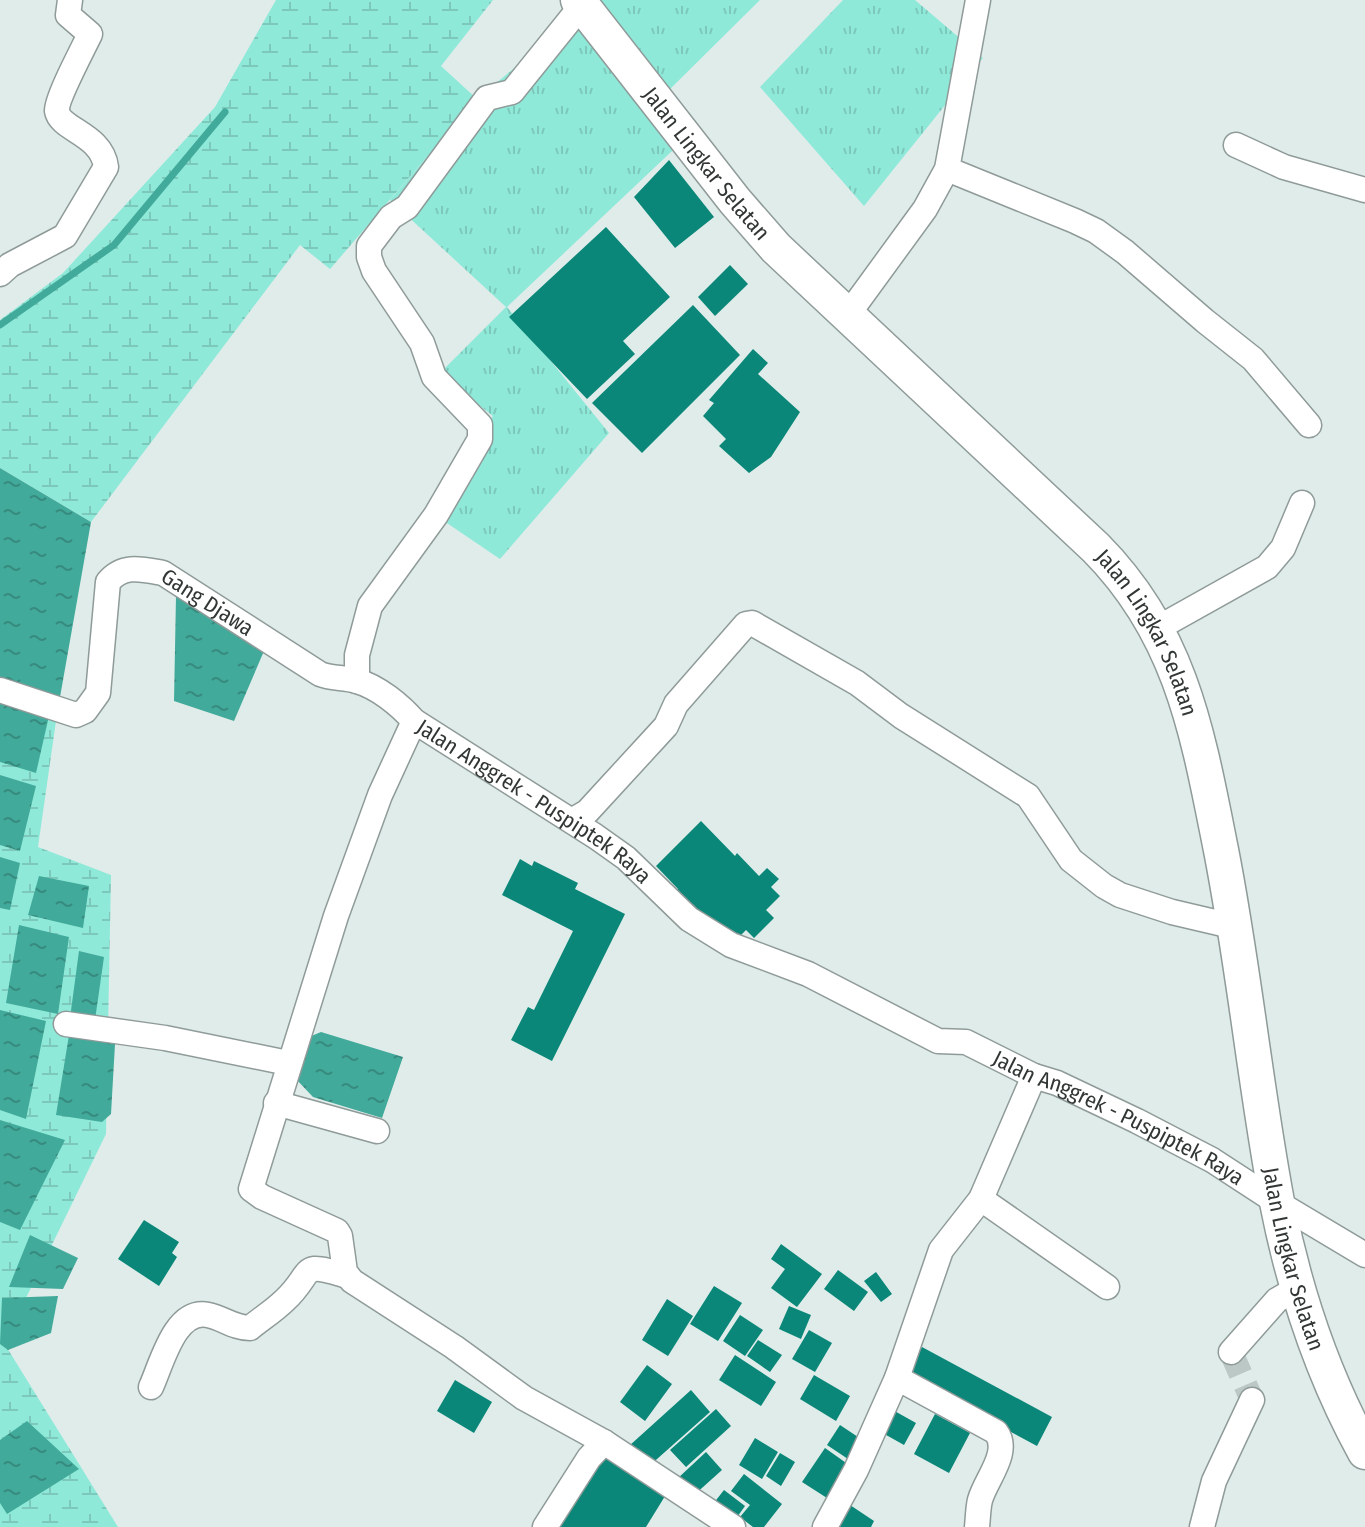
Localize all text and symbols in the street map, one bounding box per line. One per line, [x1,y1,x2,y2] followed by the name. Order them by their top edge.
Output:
[637,81,776,245] street label: Jalan Lingkar Selatan
[1090,543,1204,719] street label: Jalan Lingkar Selatan
[157,562,259,641] street label: Gang Djawa
[412,713,657,889] street label: Jalan Anggrek - Puspiptek Raya
[988,1044,1249,1191] street label: Jalan Anggrek - Puspiptek Raya
[1257,1165,1331,1354] street label: Jalan Lingkar Selatan

